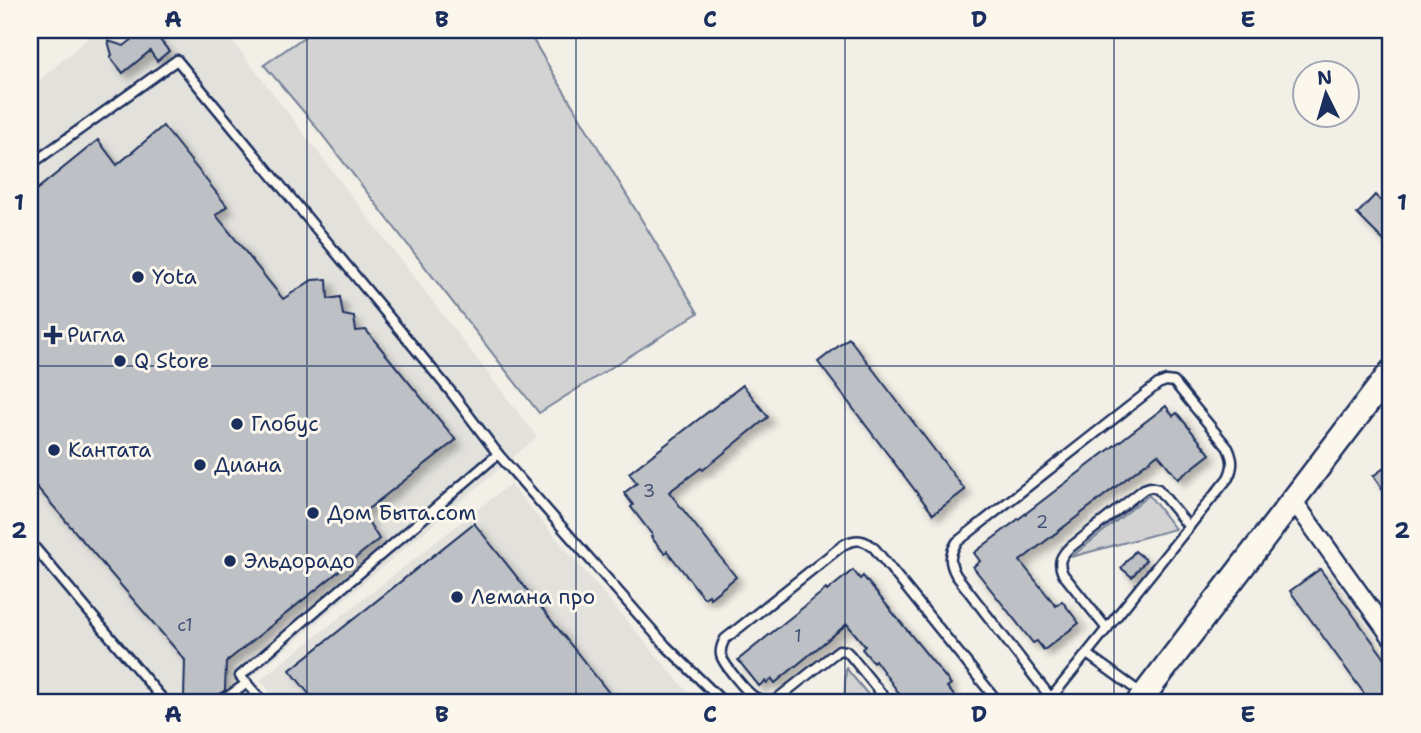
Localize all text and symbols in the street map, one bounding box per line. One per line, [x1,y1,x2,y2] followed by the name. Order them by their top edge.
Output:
[164,4,182,34] text: A
[435,4,449,34] text: B
[703,4,717,34] text: C
[971,4,987,34] text: D
[1240,4,1256,34] text: E
[1292,60,1362,130] north arrow
[1316,64,1333,91] text: N
[14,187,24,217] text: 1
[1397,187,1407,217] text: 1
[152,263,197,291] place label: Yota
[130,269,146,285] marker: Yota
[67,321,125,349] place label: Ригла
[45,327,61,343] marker: Ригла
[134,347,209,375] place label: Q Store
[112,353,128,369] marker: Q Store
[251,410,319,438] place label: Глобус
[229,416,245,432] marker: Глобус
[68,436,151,464] place label: Кантата
[46,442,62,458] marker: Кантата
[214,451,282,479] place label: Диана
[192,457,208,473] marker: Диана
[643,479,655,503] house number: 3
[327,499,476,527] place label: Дом Быта.com
[305,505,321,521] marker: Дом Быта.com
[1036,510,1048,534] house number: 2
[11,515,27,545] text: 2
[1394,515,1410,545] text: 2
[244,547,355,575] place label: Эльдорадо
[222,553,238,569] marker: Эльдорадо
[471,583,595,611] place label: Лемана про
[449,589,465,605] marker: Лемана про
[177,613,193,637] house number: с1
[794,624,802,648] house number: 1
[164,699,182,729] text: A
[435,699,449,729] text: B
[703,699,717,729] text: C
[971,699,987,729] text: D
[1240,699,1256,729] text: E

